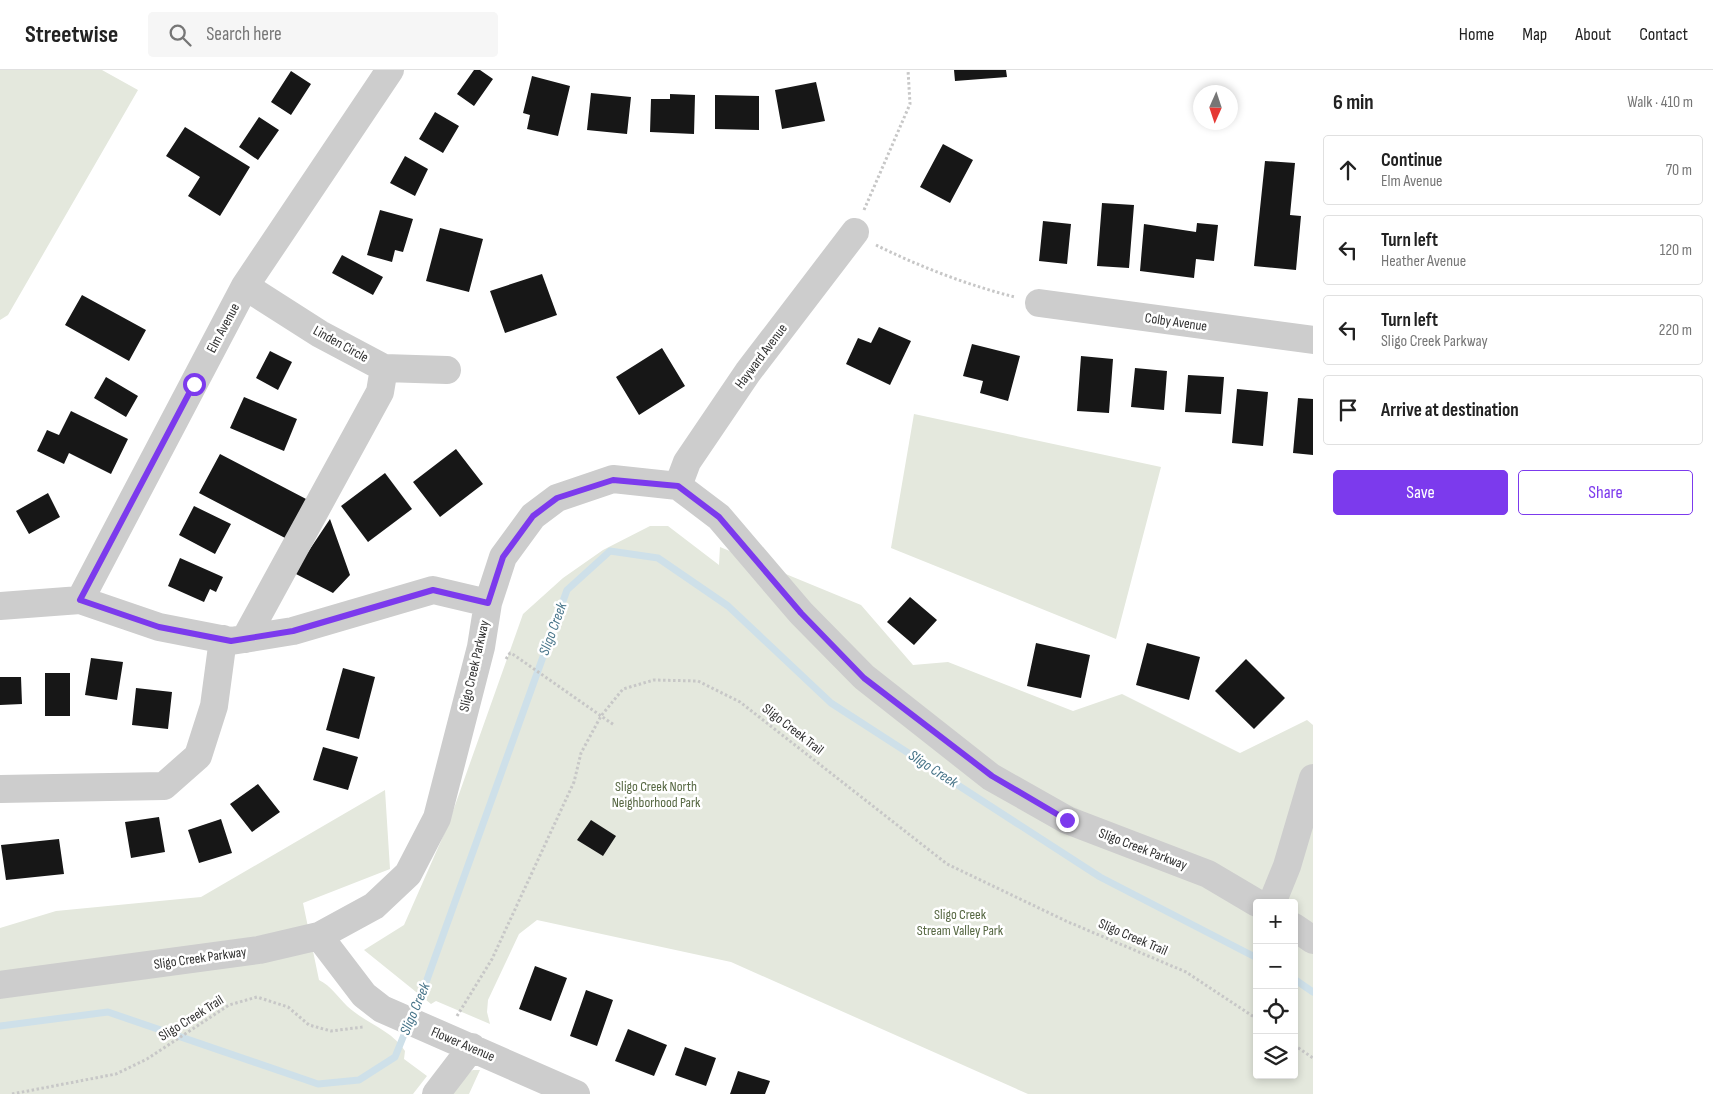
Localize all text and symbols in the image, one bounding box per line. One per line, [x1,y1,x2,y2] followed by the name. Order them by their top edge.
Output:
[148,12,498,57] search box
[25,20,118,49] text: Streetwise
[166,21,194,49] icon: search
[206,23,282,46] text: Search here
[1459,24,1494,45] text: Home
[1522,24,1547,45] text: Map
[1575,24,1611,45] text: About
[1639,24,1688,45] text: Contact
[1193,85,1238,130] north arrow
[1333,90,1374,115] text: 6 min
[1627,93,1693,112] text: Walk · 410 m
[1381,149,1442,172] text: Continue
[1334,156,1362,184] icon: ahead
[1666,161,1692,180] text: 70 m
[1381,172,1443,191] text: Elm Avenue
[1381,229,1438,252] text: Turn left
[1334,236,1362,264] icon: left
[1660,241,1692,260] text: 120 m
[1381,252,1466,271] text: Heather Avenue
[203,300,243,356] street label: Elm Avenue
[1144,309,1208,335] street label: Colby Avenue
[1381,309,1438,332] text: Turn left
[1334,316,1362,344] icon: left
[731,320,791,392] street label: Hayward Avenue
[1659,321,1692,340] text: 220 m
[310,322,372,366] street label: Linden Circle
[1381,332,1488,351] text: Sligo Creek Parkway
[183,373,206,396] route start
[1334,396,1362,424] icon: arrive
[1381,399,1519,422] text: Arrive at destination
[1333,470,1508,515] button: Save
[1518,470,1693,515] button: Share
[535,600,571,658] water label: Sligo Creek
[455,618,493,713] street label: Sligo Creek Parkway
[759,700,827,758] street label: Sligo Creek Trail
[905,746,962,792] water label: Sligo Creek
[612,778,701,811] park label: Sligo Creek North Neighborhood Park
[1056,809,1079,832] route end
[1096,824,1190,874] street label: Sligo Creek Parkway
[1253,899,1298,1079] map controls
[1253,899,1298,944] button: +
[917,906,1004,939] park label: Sligo Creek Stream Valley Park
[1096,915,1170,959] street label: Sligo Creek Trail
[153,943,248,973] street label: Sligo Creek Parkway
[1253,944,1298,989] button: −
[396,980,435,1038] water label: Sligo Creek
[1253,989,1298,1034] button: locate
[155,991,227,1045] street label: Sligo Creek Trail
[429,1023,497,1065] street label: Flower Avenue
[1253,1034,1298,1079] button: layers

